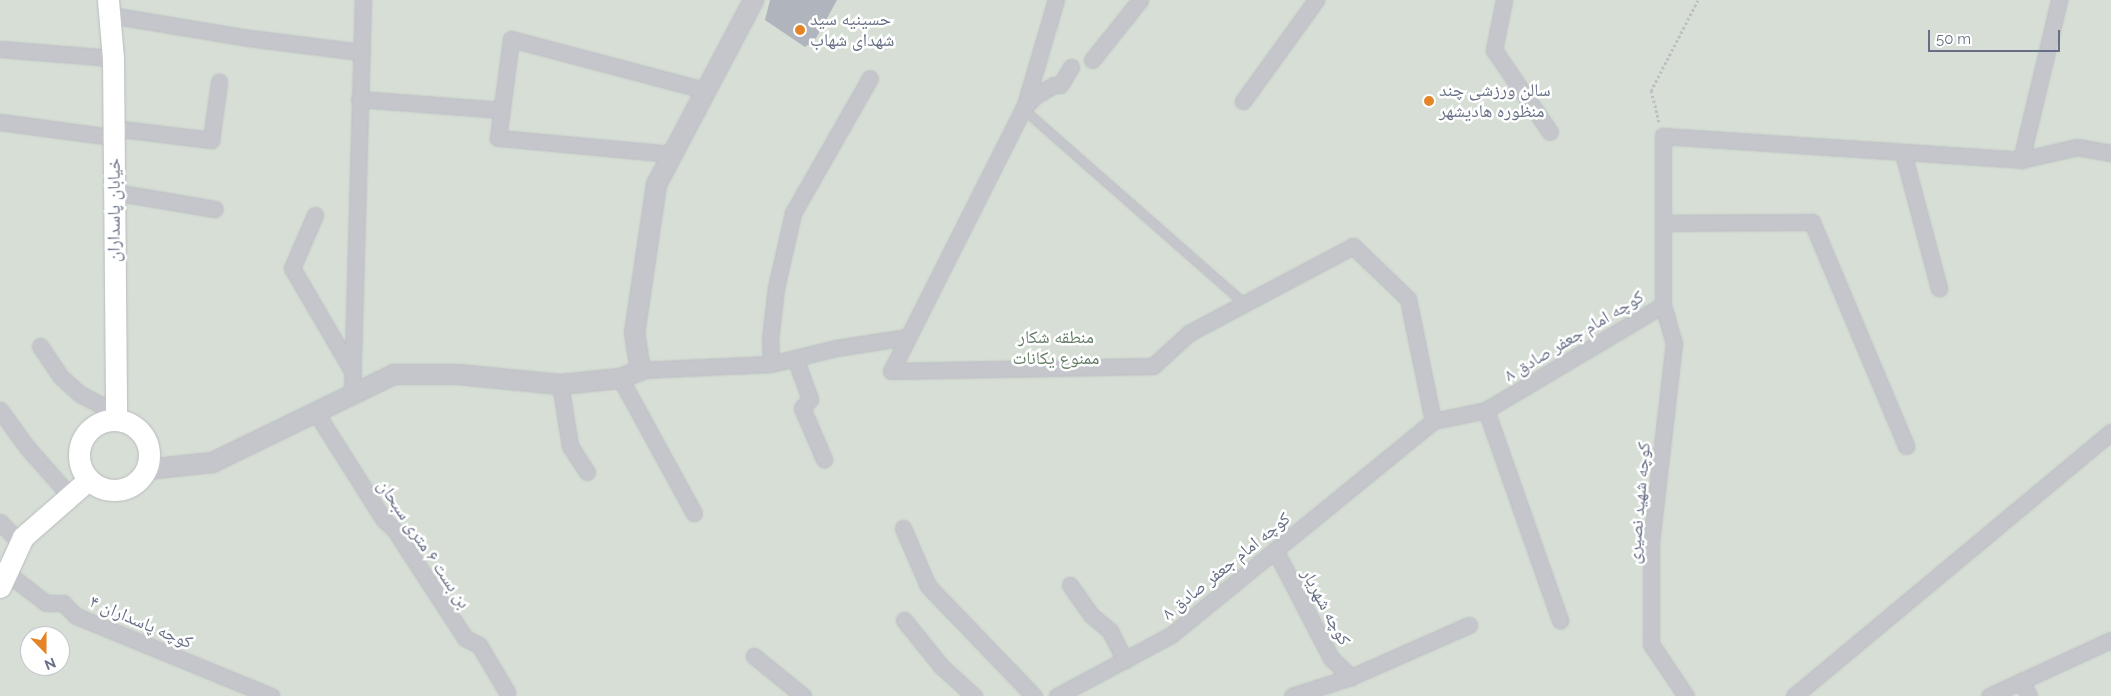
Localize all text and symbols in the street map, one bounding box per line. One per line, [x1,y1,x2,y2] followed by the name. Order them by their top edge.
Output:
[810,9,894,52] place label: حسینیه سید شهدای شهاب
[1931,20,2064,52] scale bar
[794,24,806,36] marker: حسینیه سید شهدای شهاب
[1936,30,1971,48] text: 50 m
[1439,80,1551,122] place label: سالن ورزشی چند منظوره هادیشهر
[1423,95,1435,107] marker: سالن ورزشی چند منظوره هادیشهر
[103,158,125,262] street label: خیابان پاسداران
[1500,286,1648,386] street label: کوچه امام جعفر صادق ۸
[1012,327,1100,369] park label: منطقه شکار ممنوع یکانات
[1623,441,1655,565] street label: کوچه شهید نصیری
[373,475,475,613] street label: بن بست ۶ متری سبحان
[1158,508,1294,624] street label: کوچه امام جعفر صادق ۸
[1297,565,1355,649] street label: کوچه شهریار
[86,591,196,653] street label: کوچه پاسداران ۴
[20,626,70,676] north arrow
[42,655,58,673] text: N

